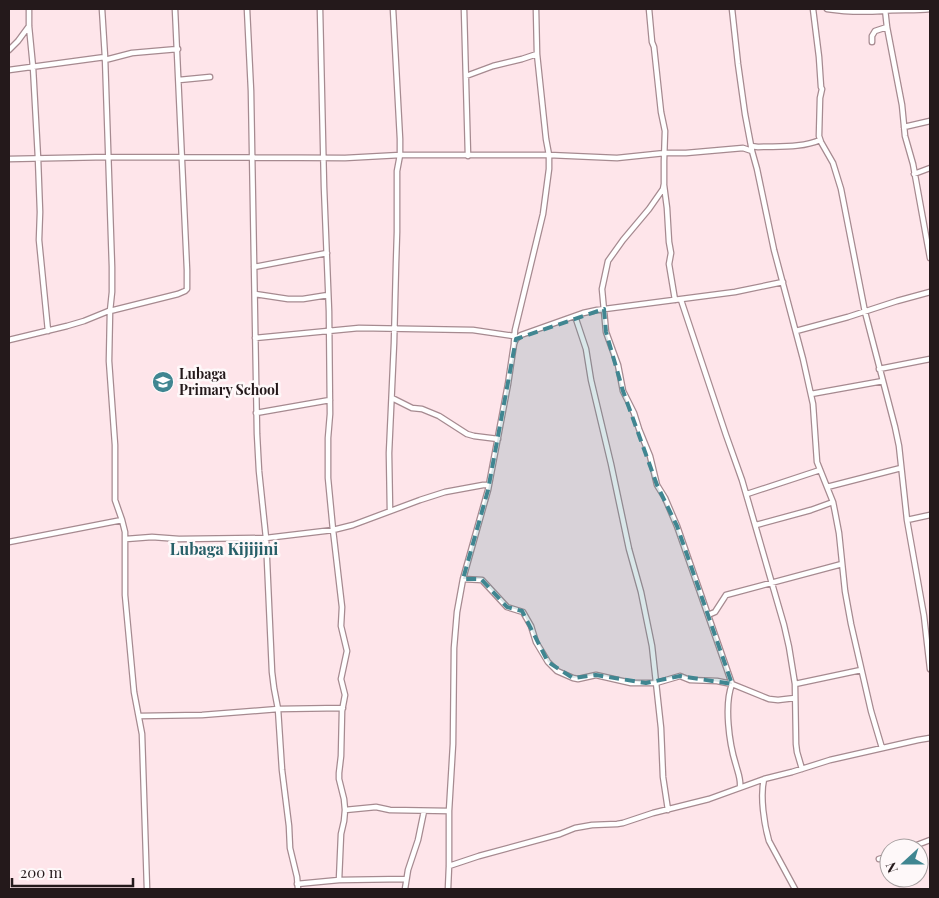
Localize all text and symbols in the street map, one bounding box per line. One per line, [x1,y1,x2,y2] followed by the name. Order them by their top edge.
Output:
[179,364,280,399] place label: Lubaga Primary School
[151,370,175,394] school or university icon: Lubaga Primary School
[170,538,278,559] district label: Lubaga Kijijini
[879,838,929,888] north arrow
[12,856,134,888] scale bar
[881,860,902,876] text: N
[20,862,63,882] text: 200 m

